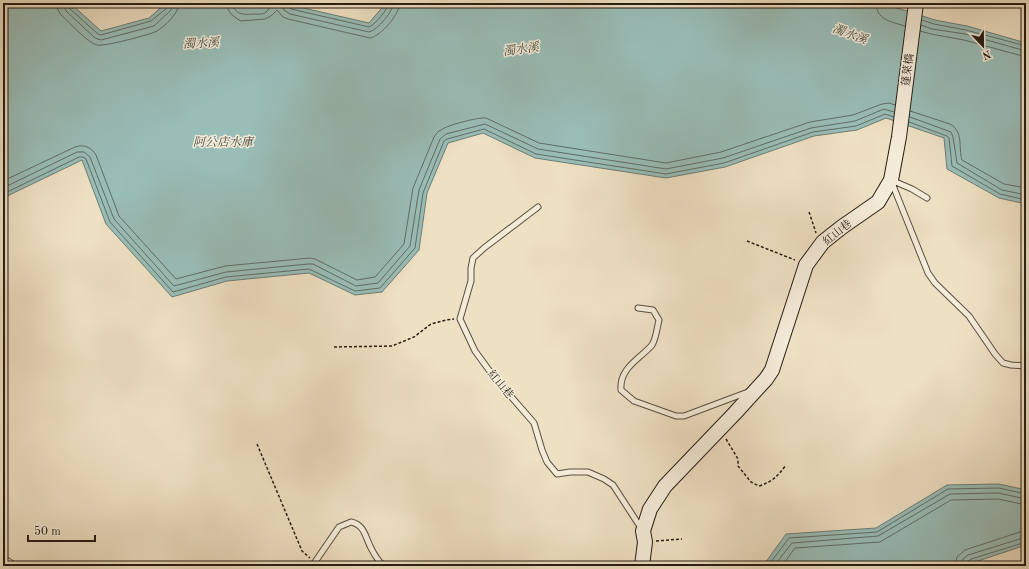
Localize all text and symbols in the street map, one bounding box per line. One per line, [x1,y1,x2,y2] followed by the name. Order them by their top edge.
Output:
[831,21,871,47] water label: 濁水溪
[963,26,1003,66] north arrow
[183,35,221,51] water label: 濁水溪
[502,39,542,58] water label: 濁水溪
[980,47,992,61] text: N
[899,53,916,87] street label: 蓬萊橋
[193,135,255,149] water label: 阿公店水庫
[820,217,854,248] street label: 紅山巷
[485,368,516,401] street label: 紅山巷
[28,517,95,543] scale bar
[34,525,61,538] text: 50 m

